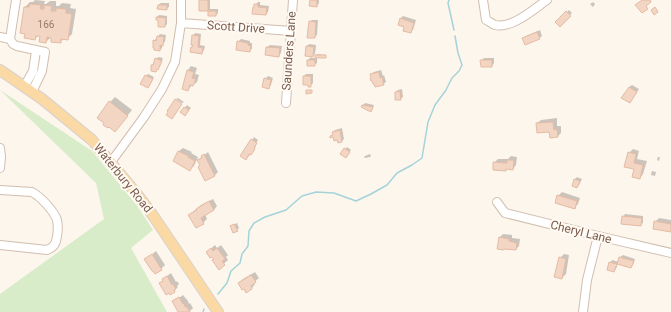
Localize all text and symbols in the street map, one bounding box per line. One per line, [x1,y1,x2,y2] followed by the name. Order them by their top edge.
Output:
[279,11,299,91] street label: Saunders Lane
[207,18,265,36] street label: Scott Drive
[38,19,55,30] house number: 166
[91,141,155,215] street label: Waterbury Road
[549,218,613,246] street label: Cheryl Lane

